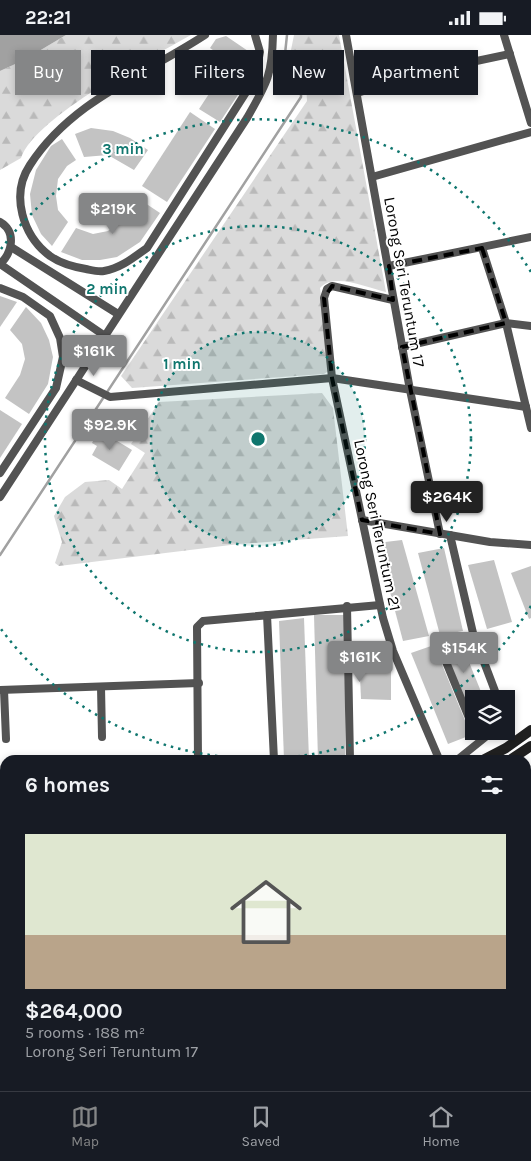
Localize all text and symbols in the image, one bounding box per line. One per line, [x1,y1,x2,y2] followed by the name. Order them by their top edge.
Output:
[25,7,71,29] text: 22:21
[15,50,81,95] chip: Buy
[91,50,165,95] chip: Rent
[175,50,263,95] chip: Filters
[273,50,344,95] chip: New
[354,50,478,95] chip: Apartment
[102,140,144,158] text: 3 min
[78,193,148,235] pin: $219K
[380,195,429,369] street label: Lorong Seri Teruntum 17
[90,199,136,218] text: $219K
[86,280,128,298] text: 2 min
[59,335,129,377] pin: $161K
[73,341,115,360] text: $161K
[163,355,201,373] text: 1 min
[69,409,151,451] pin: $92.9K
[83,415,137,434] text: $92.9K
[249,430,267,448] centre of rings
[350,438,405,613] street label: Lorong Seri Teruntum 21
[412,481,482,523] pin: $264K
[422,487,472,506] text: $264K
[429,631,499,674] pin: $154K
[441,638,487,657] text: $154K
[325,641,395,683] pin: $161K
[339,647,381,666] text: $161K
[465,690,515,740] map controls
[465,690,515,740] button: layers
[478,771,506,799] icon: filters
[25,773,110,797] text: 6 homes
[221,867,311,957] icon: home
[25,999,123,1023] text: $264,000
[25,1023,145,1042] text: 5 rooms · 188 m²
[25,1042,198,1061] text: Lorong Seri Teruntum 17
[71,1103,99,1150] tab: Map
[241,1103,280,1150] tab: Saved
[423,1103,460,1150] tab: Home

